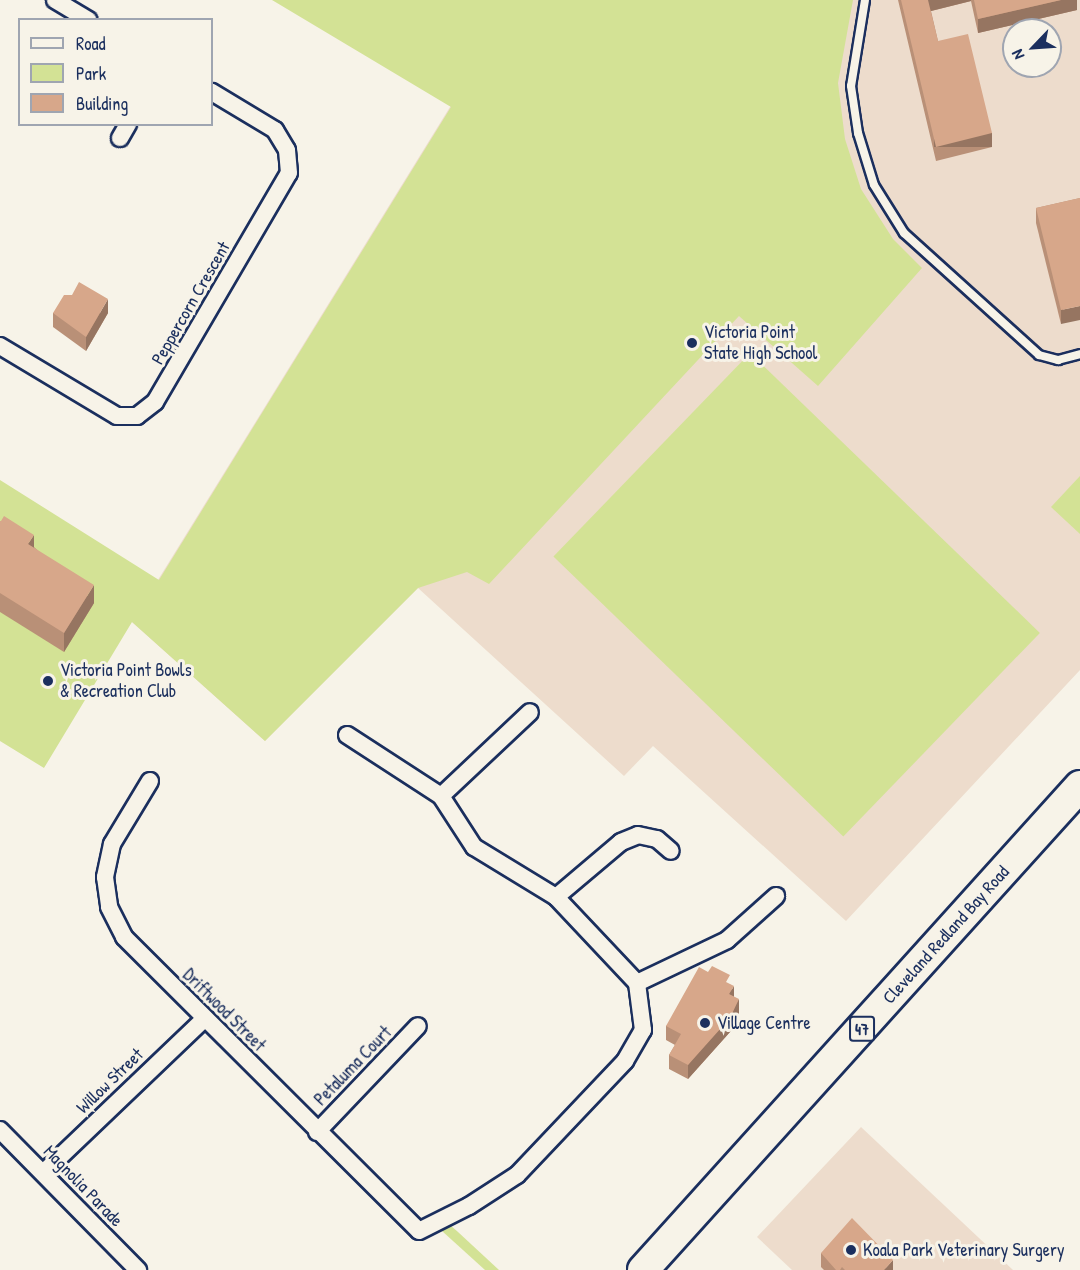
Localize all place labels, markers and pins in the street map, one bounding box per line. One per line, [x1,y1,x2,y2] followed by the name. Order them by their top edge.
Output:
[704,322,817,364] place label: Victoria Point State High School
[685,336,699,350] marker: Victoria Point State High School
[60,660,192,702] place label: Victoria Point Bowls & Recreation Club
[41,674,55,688] marker: Victoria Point Bowls & Recreation Club
[717,1012,811,1034] place label: Village Centre
[698,1016,712,1030] marker: Village Centre
[863,1239,1065,1261] place label: Koala Park Veterinary Surgery
[844,1243,858,1257] marker: Koala Park Veterinary Surgery

